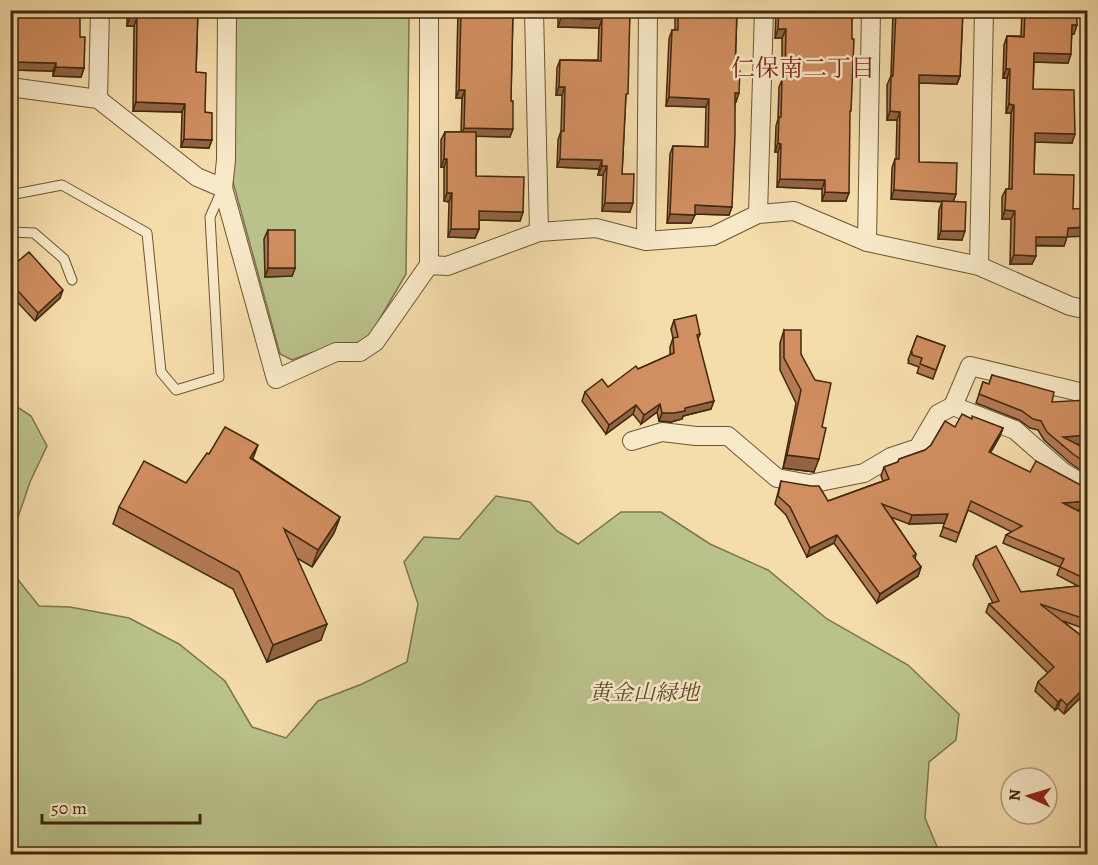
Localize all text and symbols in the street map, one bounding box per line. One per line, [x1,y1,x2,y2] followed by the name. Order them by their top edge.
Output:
[731,52,875,84] district label: 仁保南二丁目
[589,678,701,708] park label: 黄金山緑地
[999,766,1059,826] north arrow
[42,787,200,825] scale bar
[1004,788,1026,802] text: N
[51,796,87,820] text: 50 m

